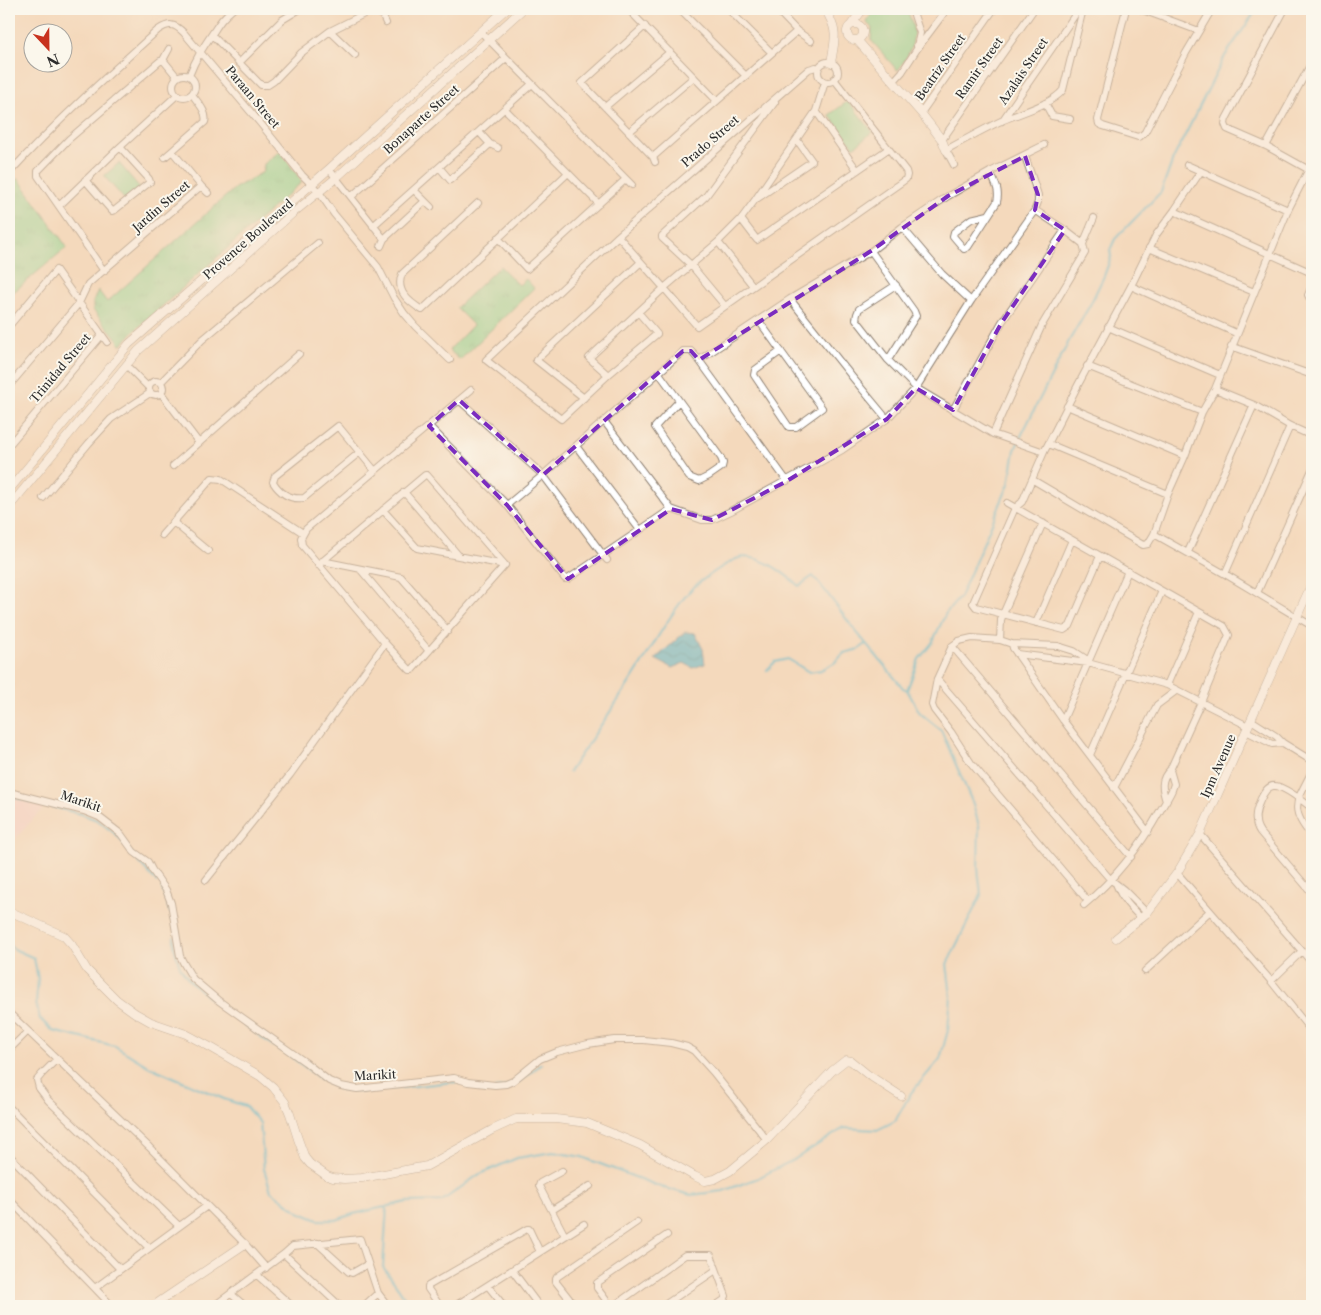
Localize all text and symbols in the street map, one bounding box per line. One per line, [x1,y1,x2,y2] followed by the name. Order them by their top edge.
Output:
[22,22,72,72] north arrow
[912,30,969,103] street label: Beatriz Street
[952,34,1006,102] street label: Ramir Street
[995,34,1051,108] street label: Azalais Street
[44,49,62,71] text: N
[223,63,284,132] street label: Paraan Street
[380,81,462,157] street label: Bonaparte Street
[678,112,742,170] street label: Prado Street
[128,177,193,236] street label: Jardin Street
[200,195,297,282] street label: Provence Boulevard
[27,330,94,406] street label: Trinidad Street
[1197,732,1239,800] street label: Ipm Avenue
[59,787,104,815] street label: Marikit
[354,1066,397,1084] street label: Marikit

